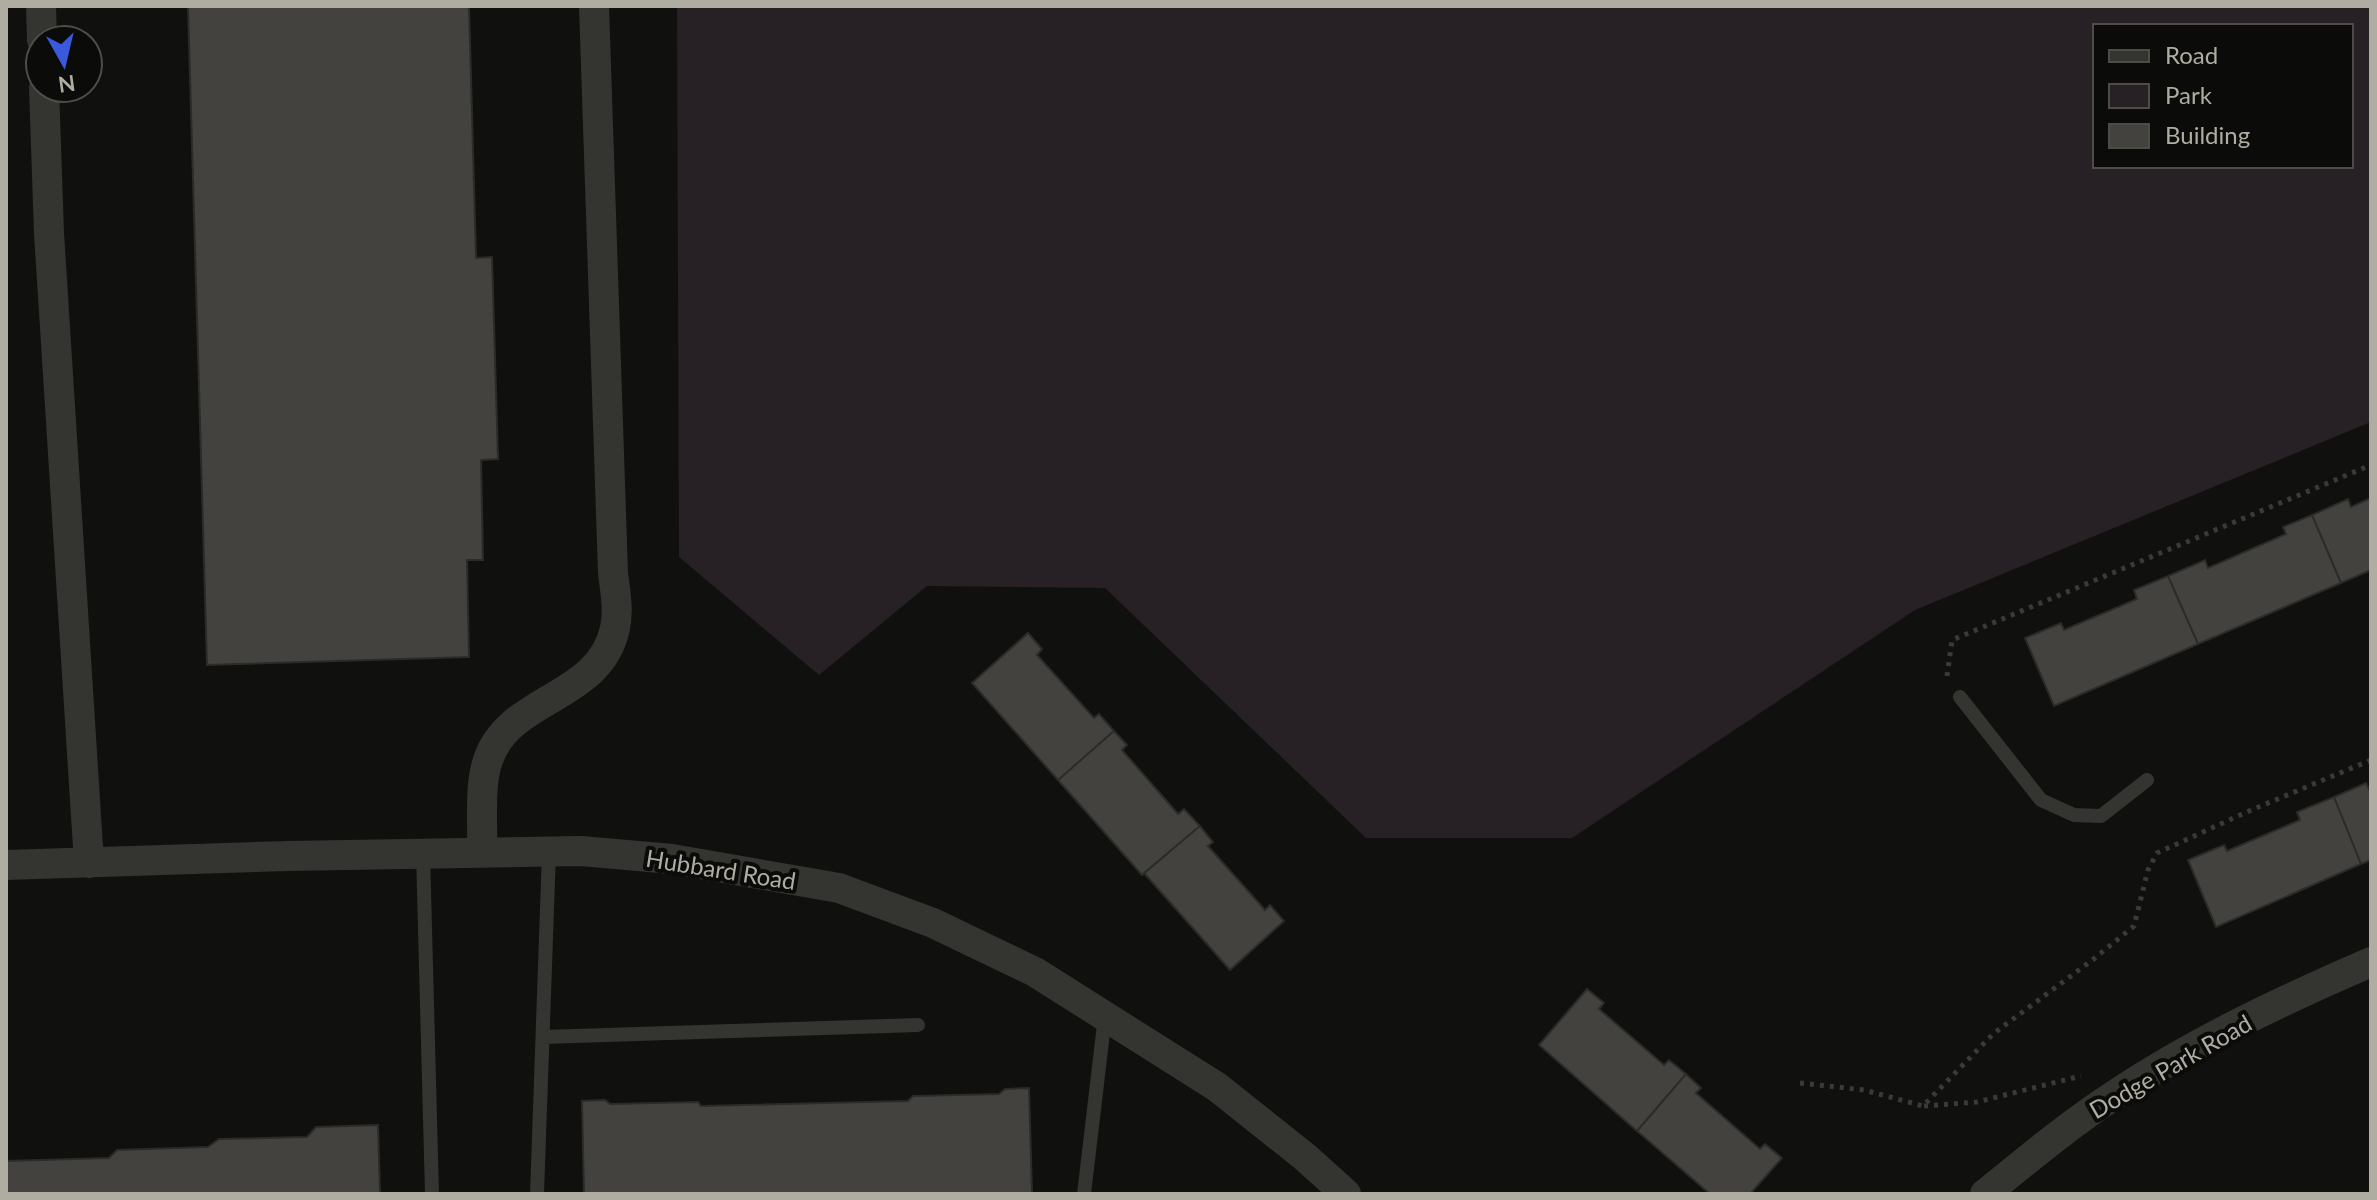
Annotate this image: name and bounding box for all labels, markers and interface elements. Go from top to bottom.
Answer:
north arrow [24,24,104,104]
legend [2093,24,2353,168]
text: Road [2165,40,2218,69]
text: N [57,70,77,99]
text: Park [2165,80,2213,109]
text: Building [2165,120,2250,149]
street label: Hubbard Road [644,843,798,895]
street label: Dodge Park Road [2084,1008,2256,1124]

